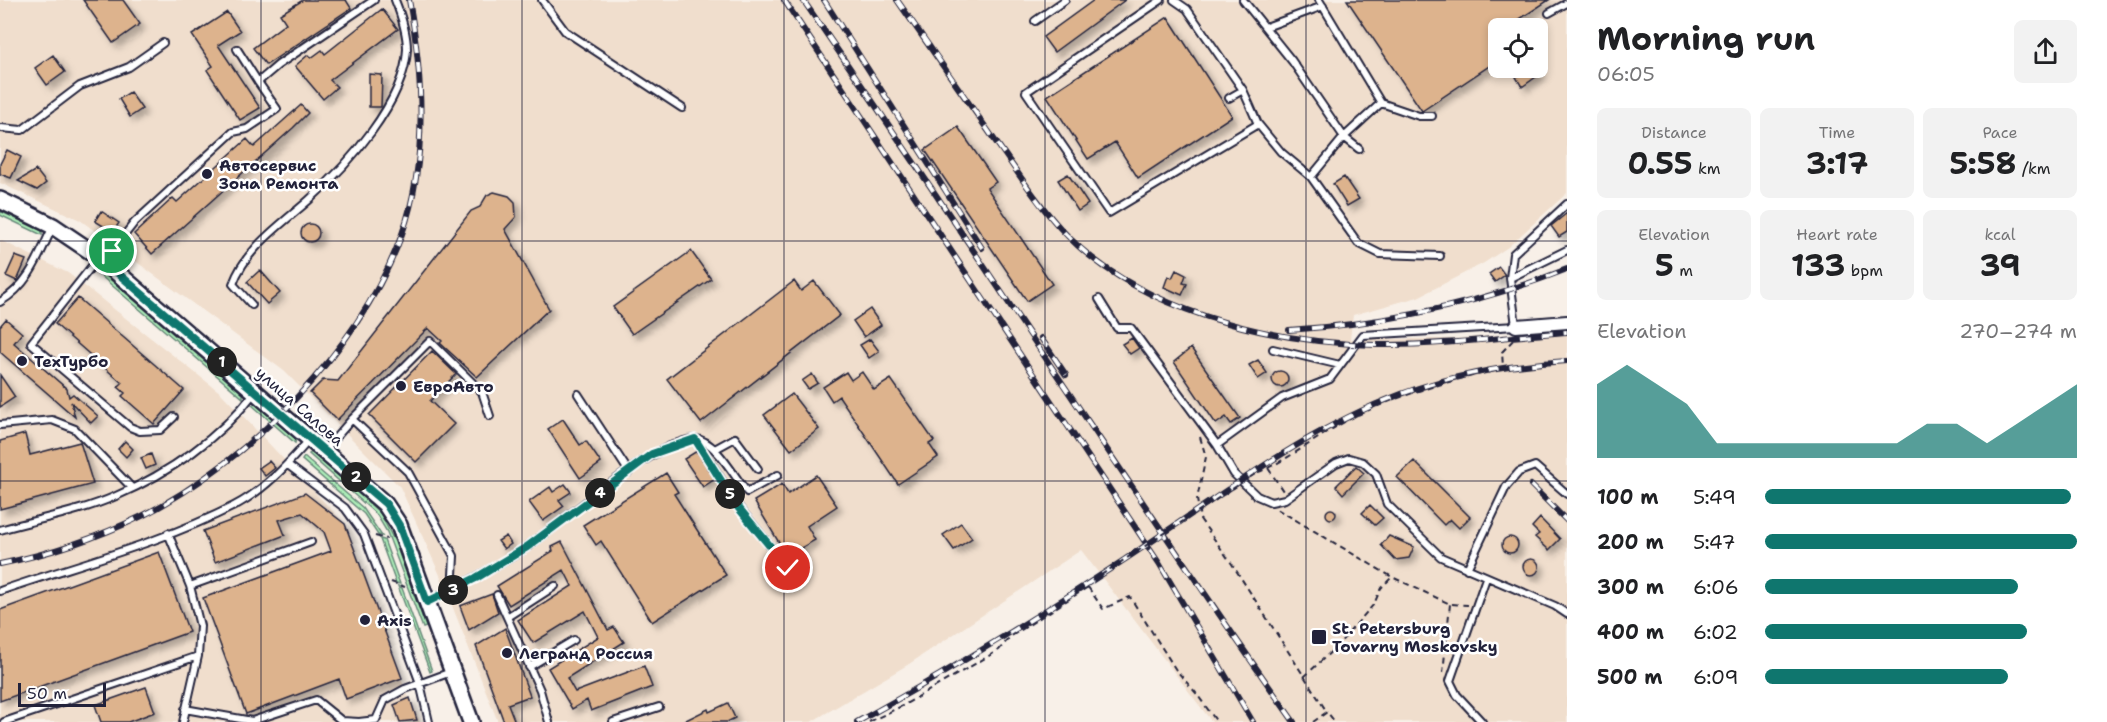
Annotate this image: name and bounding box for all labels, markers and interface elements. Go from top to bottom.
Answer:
text: Morning run [1597,16,1815,61]
map controls [1488,18,1548,78]
button: locate [1488,18,1548,78]
button: share [2014,20,2077,83]
text: 06:05 [1597,61,1655,87]
text: Distance [1641,122,1707,143]
text: Time [1819,122,1855,143]
text: Pace [1982,122,2018,143]
text: 0.55 [1627,143,1692,184]
text: 3:17 [1806,143,1868,184]
text: 5:58 [1949,143,2017,184]
place label: Автосервис Зона Ремонта [219,155,339,194]
text: km [1692,158,1721,179]
text: /km [2017,158,2051,179]
marker: Автосервис Зона Ремонта [200,167,214,181]
text: Elevation [1638,224,1710,245]
text: Heart rate [1796,224,1878,245]
text: kcal [1984,224,2016,245]
pin [86,225,137,276]
icon: arrive [95,234,128,267]
text: 5 [1655,245,1674,286]
text: 133 [1791,245,1845,286]
text: 39 [1979,245,2021,286]
text: m [1674,260,1693,281]
text: bpm [1845,260,1883,281]
text: Elevation [1597,318,1687,344]
text: 270–274 m [1959,318,2077,344]
pin: 1 [207,347,237,377]
place label: ТехТурбо [34,351,109,372]
text: 1 [218,351,226,372]
marker: ТехТурбо [15,354,29,368]
street label: улица Салова [251,362,348,451]
place label: ЕвроАвто [413,376,494,397]
marker: ЕвроАвто [394,379,408,393]
pin: 2 [341,462,371,492]
text: 2 [350,466,362,487]
pin: 4 [585,478,615,508]
pin: 5 [715,479,745,509]
text: 4 [594,482,606,503]
text: 5 [725,483,735,504]
text: 100 m [1597,484,1659,510]
text: 5:49 [1693,484,1736,510]
text: 200 m [1597,529,1664,555]
text: 5:47 [1693,529,1735,555]
pin [762,542,813,593]
icon: check [771,551,804,584]
text: 300 m [1597,574,1664,600]
text: 6:06 [1693,574,1739,600]
pin: 3 [438,575,468,605]
text: 3 [447,579,459,600]
place label: Axis [377,610,412,631]
marker: Axis [358,613,372,627]
place label: St. Petersburg Tovarny Moskovsky [1332,618,1498,657]
text: 400 m [1597,619,1664,645]
text: 6:02 [1693,619,1738,645]
marker: St. Petersburg Tovarny Moskovsky [1310,628,1328,646]
place label: Легранд Россия [519,643,653,664]
marker: Легранд Россия [500,646,514,660]
text: 500 m [1597,664,1663,690]
text: 6:09 [1693,664,1739,690]
scale bar [18,680,106,708]
text: 50 m [27,683,67,704]

